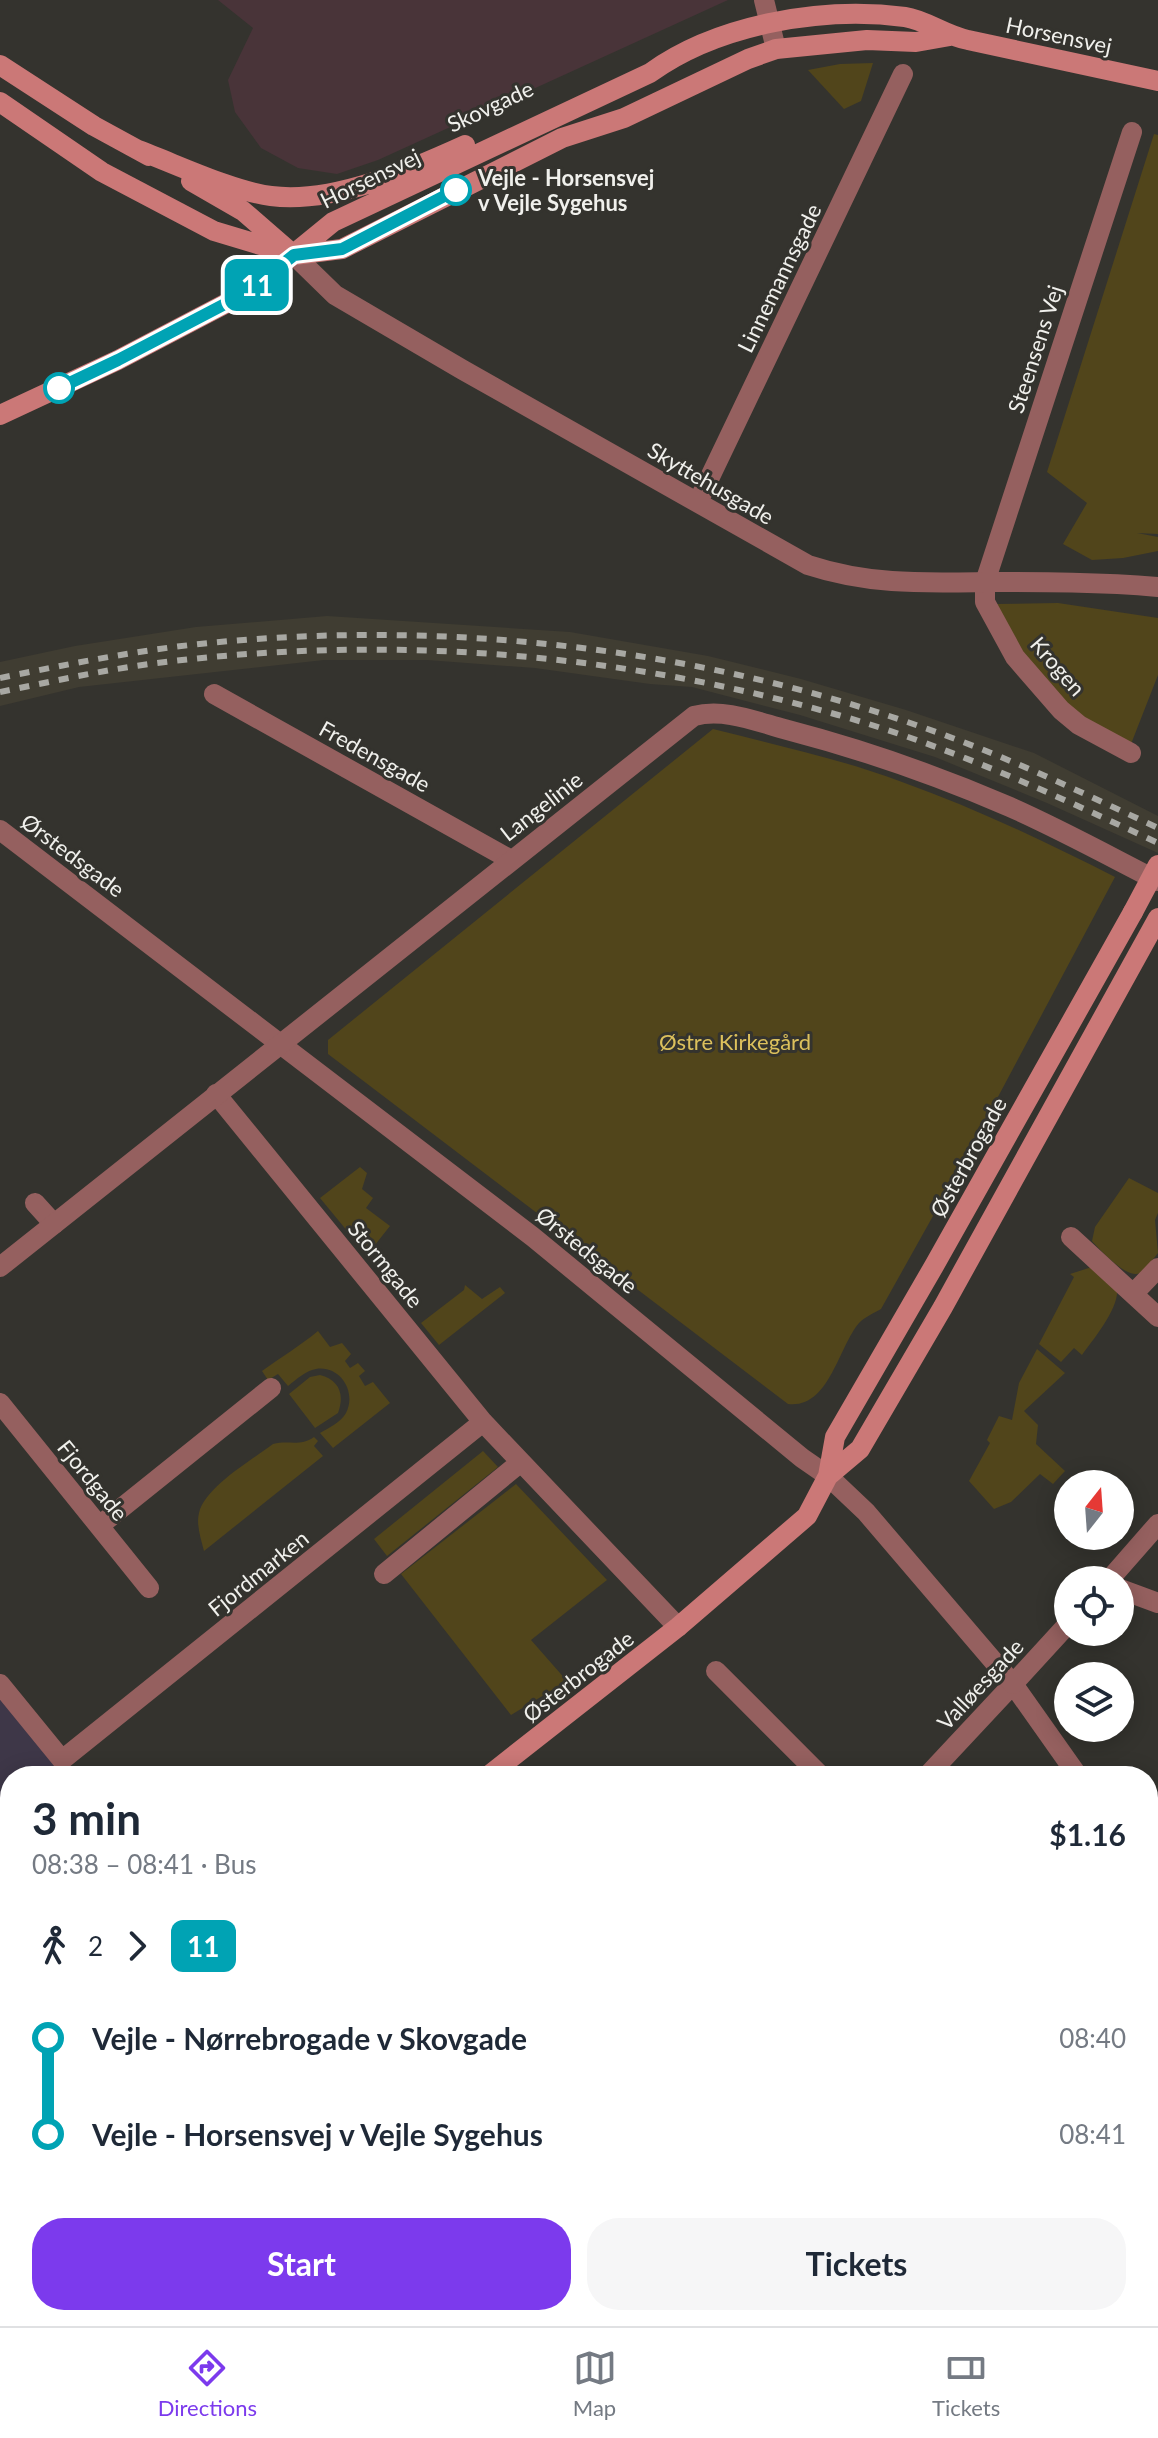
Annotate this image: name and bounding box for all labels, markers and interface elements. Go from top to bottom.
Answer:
street label: Horsensvej [1004,11,1114,59]
street label: Skovgade [443,74,537,138]
street label: Horsensvej [316,142,424,214]
place label: Vejle - Horsensvej v Vejle Sygehus [477,164,654,216]
marker: Vejle - Horsensvej v Vejle Sygehus [441,175,471,205]
street label: Linnemannsgade [731,199,827,357]
line badge: 11 [221,259,293,311]
text: 11 [241,268,273,302]
street label: Steensens Vej [1002,282,1068,416]
unlabelled marker [44,373,74,403]
street label: Skyttehusgade [643,436,779,530]
street label: Krogen [1025,631,1091,701]
street label: Fredensgade [315,714,435,798]
street label: Langelinie [494,765,588,847]
street label: Ørstedsgade [16,807,130,903]
park label: Østre Kirkegård [659,1028,811,1055]
street label: Østerbrogade [924,1092,1012,1222]
street label: Ørstedsgade [531,1201,643,1299]
street label: Stormgade [343,1215,429,1313]
street label: Fjordgade [52,1434,134,1526]
north arrow [1054,1470,1134,1550]
map controls [1054,1470,1134,1742]
street label: Fjordmarken [202,1524,314,1622]
button: locate [1054,1566,1134,1646]
street label: Østerbrogade [517,1624,639,1728]
street label: Valløesgade [931,1633,1029,1735]
button: layers [1054,1662,1134,1742]
text: 3 min [32,1792,141,1844]
text: $1.16 [1049,1816,1126,1852]
text: 08:38 – 08:41 · Bus [32,1848,256,1880]
icon: walk [32,1924,76,1968]
icon: forward [115,1924,159,1968]
text: 11 [187,1929,220,1963]
text: 2 [88,1930,103,1962]
text: Vejle - Nørrebrogade v Skovgade [92,2020,527,2056]
text: 08:40 [1059,2022,1126,2054]
text: Vejle - Horsensvej v Vejle Sygehus [92,2116,543,2152]
text: 08:41 [1059,2118,1126,2150]
button: Start [32,2218,571,2310]
button: Tickets [587,2218,1126,2310]
tab: Directions [158,2346,257,2421]
tab: Map [573,2346,617,2421]
tab: Tickets [932,2346,1000,2421]

